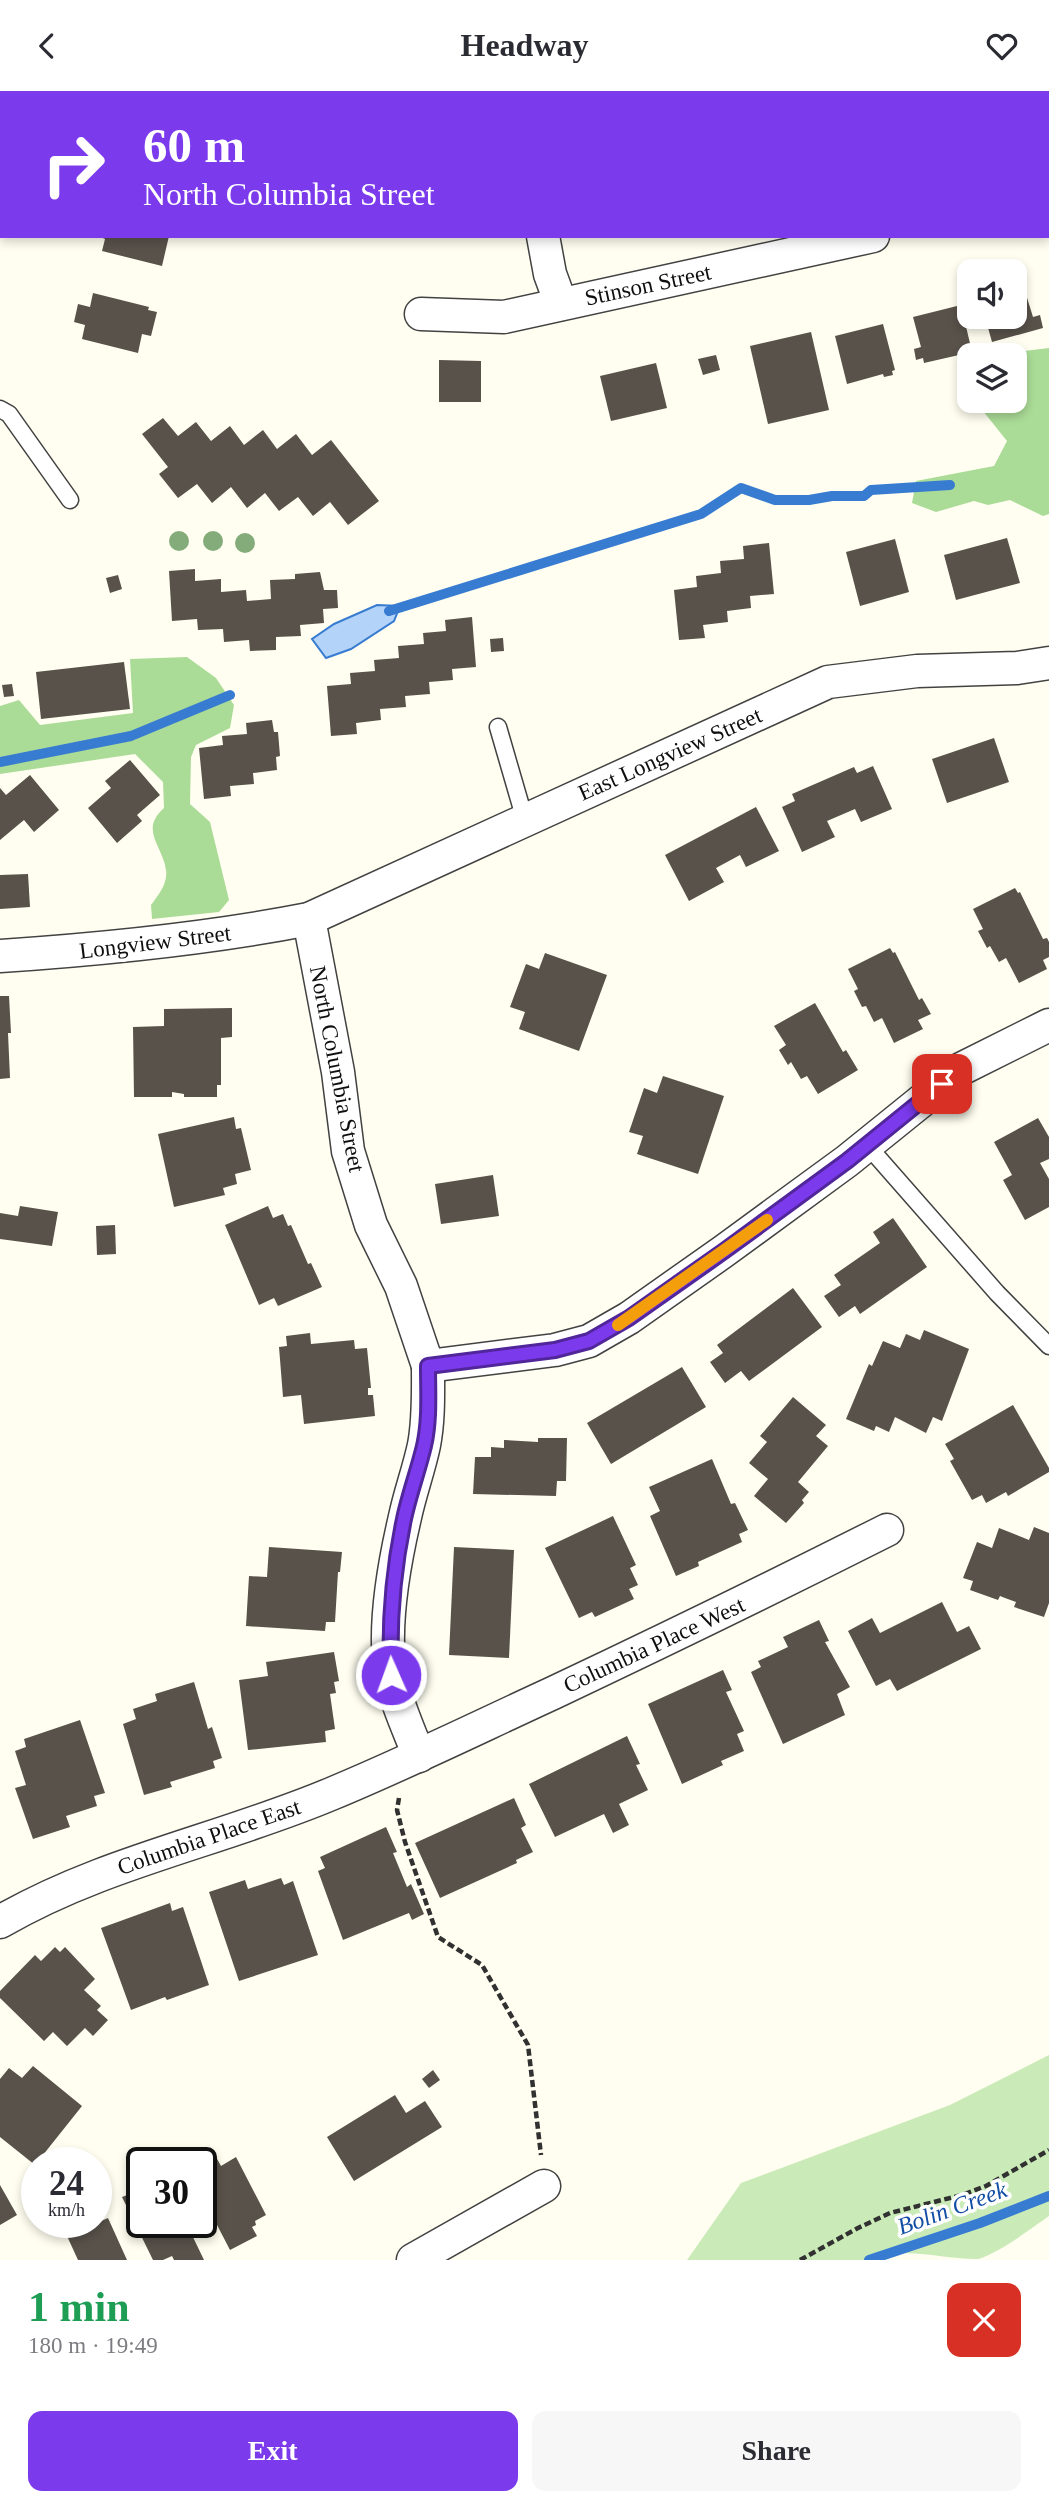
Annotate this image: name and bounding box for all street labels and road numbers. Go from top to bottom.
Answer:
street label: Stinson Street [583,259,714,311]
street label: East Longview Street [574,702,766,806]
street label: Longview Street [78,920,233,964]
street label: North Columbia Street [305,964,369,1175]
street label: Columbia Place West [559,1592,749,1698]
street label: Columbia Place East [114,1794,304,1880]

